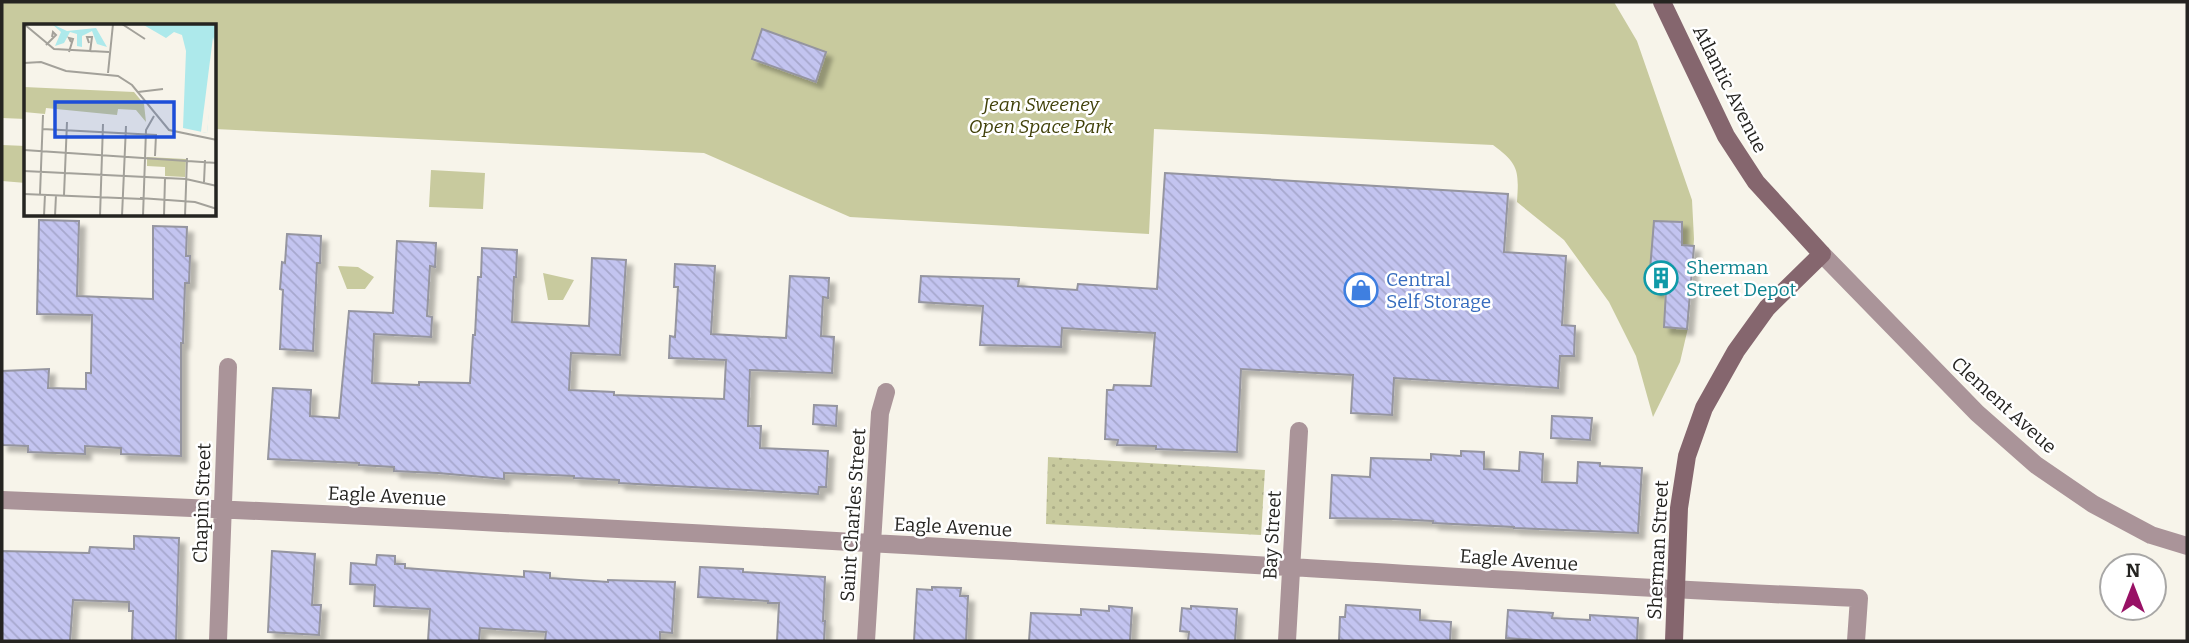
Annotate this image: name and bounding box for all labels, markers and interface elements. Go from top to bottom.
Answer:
street label: Atlantic Avenue [1688,21,1772,157]
inset map [24,24,217,217]
park label: Jean Sweeney Open Space Park [969,93,1114,138]
place label: Sherman Street Depot [1686,256,1797,301]
building icon: Sherman Street Depot [1642,259,1680,297]
place label: Central Self Storage [1386,268,1491,313]
shop icon: Central Self Storage [1342,271,1380,309]
street label: Clement Aveue [1947,352,2061,458]
street label: Saint Charles Street [835,427,871,603]
street label: Chapin Street [188,442,216,564]
street label: Sherman Street [1643,480,1673,620]
street label: Eagle Avenue [327,481,447,511]
street label: Bay Street [1258,490,1286,580]
street label: Eagle Avenue [893,512,1013,542]
street label: Eagle Avenue [1459,544,1579,576]
north arrow [2098,552,2168,622]
text: N [2126,559,2141,582]

